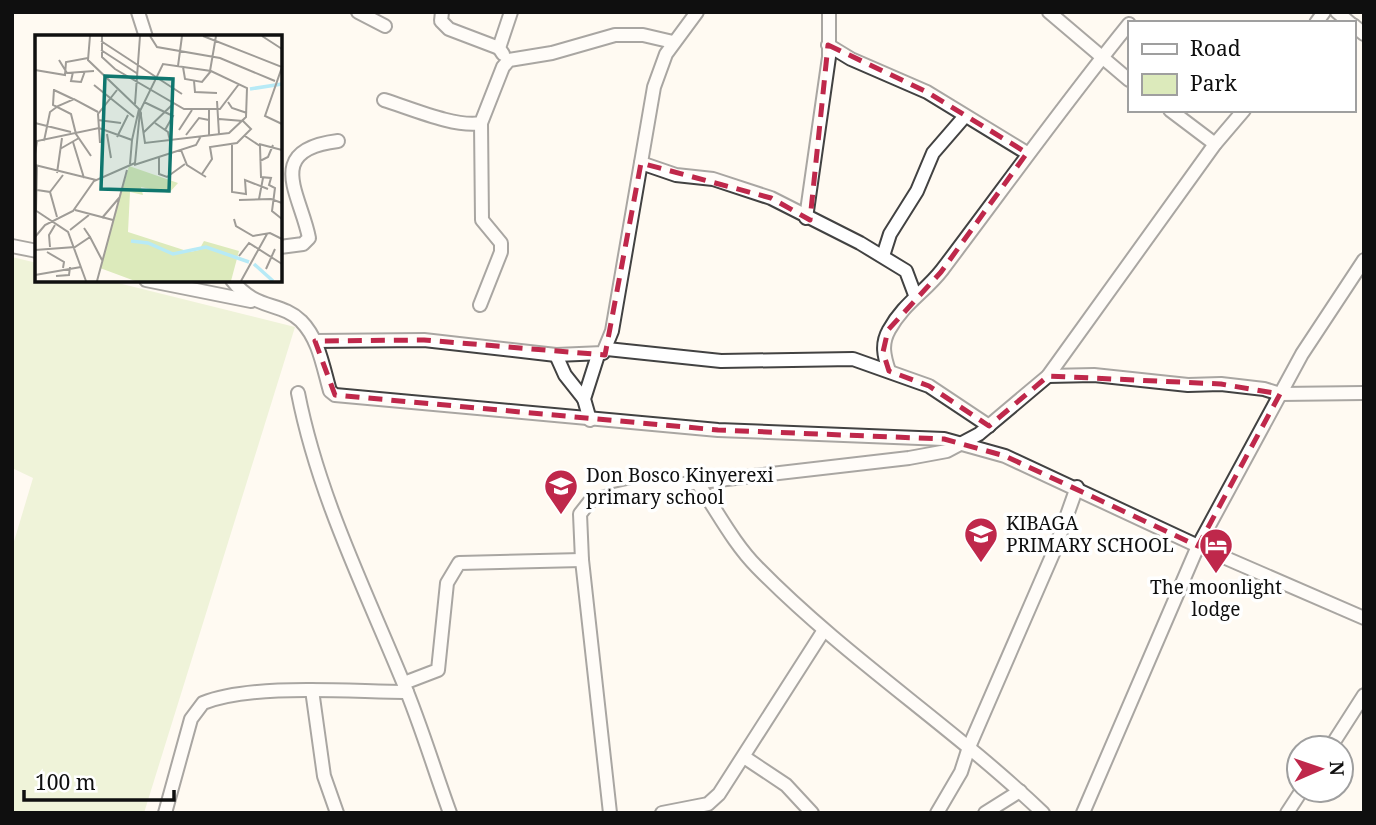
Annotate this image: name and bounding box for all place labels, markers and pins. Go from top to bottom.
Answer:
place label: Don Bosco Kinyerexi primary school [586,462,774,510]
school or university icon: Don Bosco Kinyerexi primary school [542,467,580,516]
place label: KIBAGA PRIMARY SCHOOL [1006,510,1174,558]
school or university icon: KIBAGA PRIMARY SCHOOL [962,515,1000,564]
hotel icon: The moonlight lodge [1197,526,1235,575]
place label: The moonlight lodge [1150,574,1282,622]

